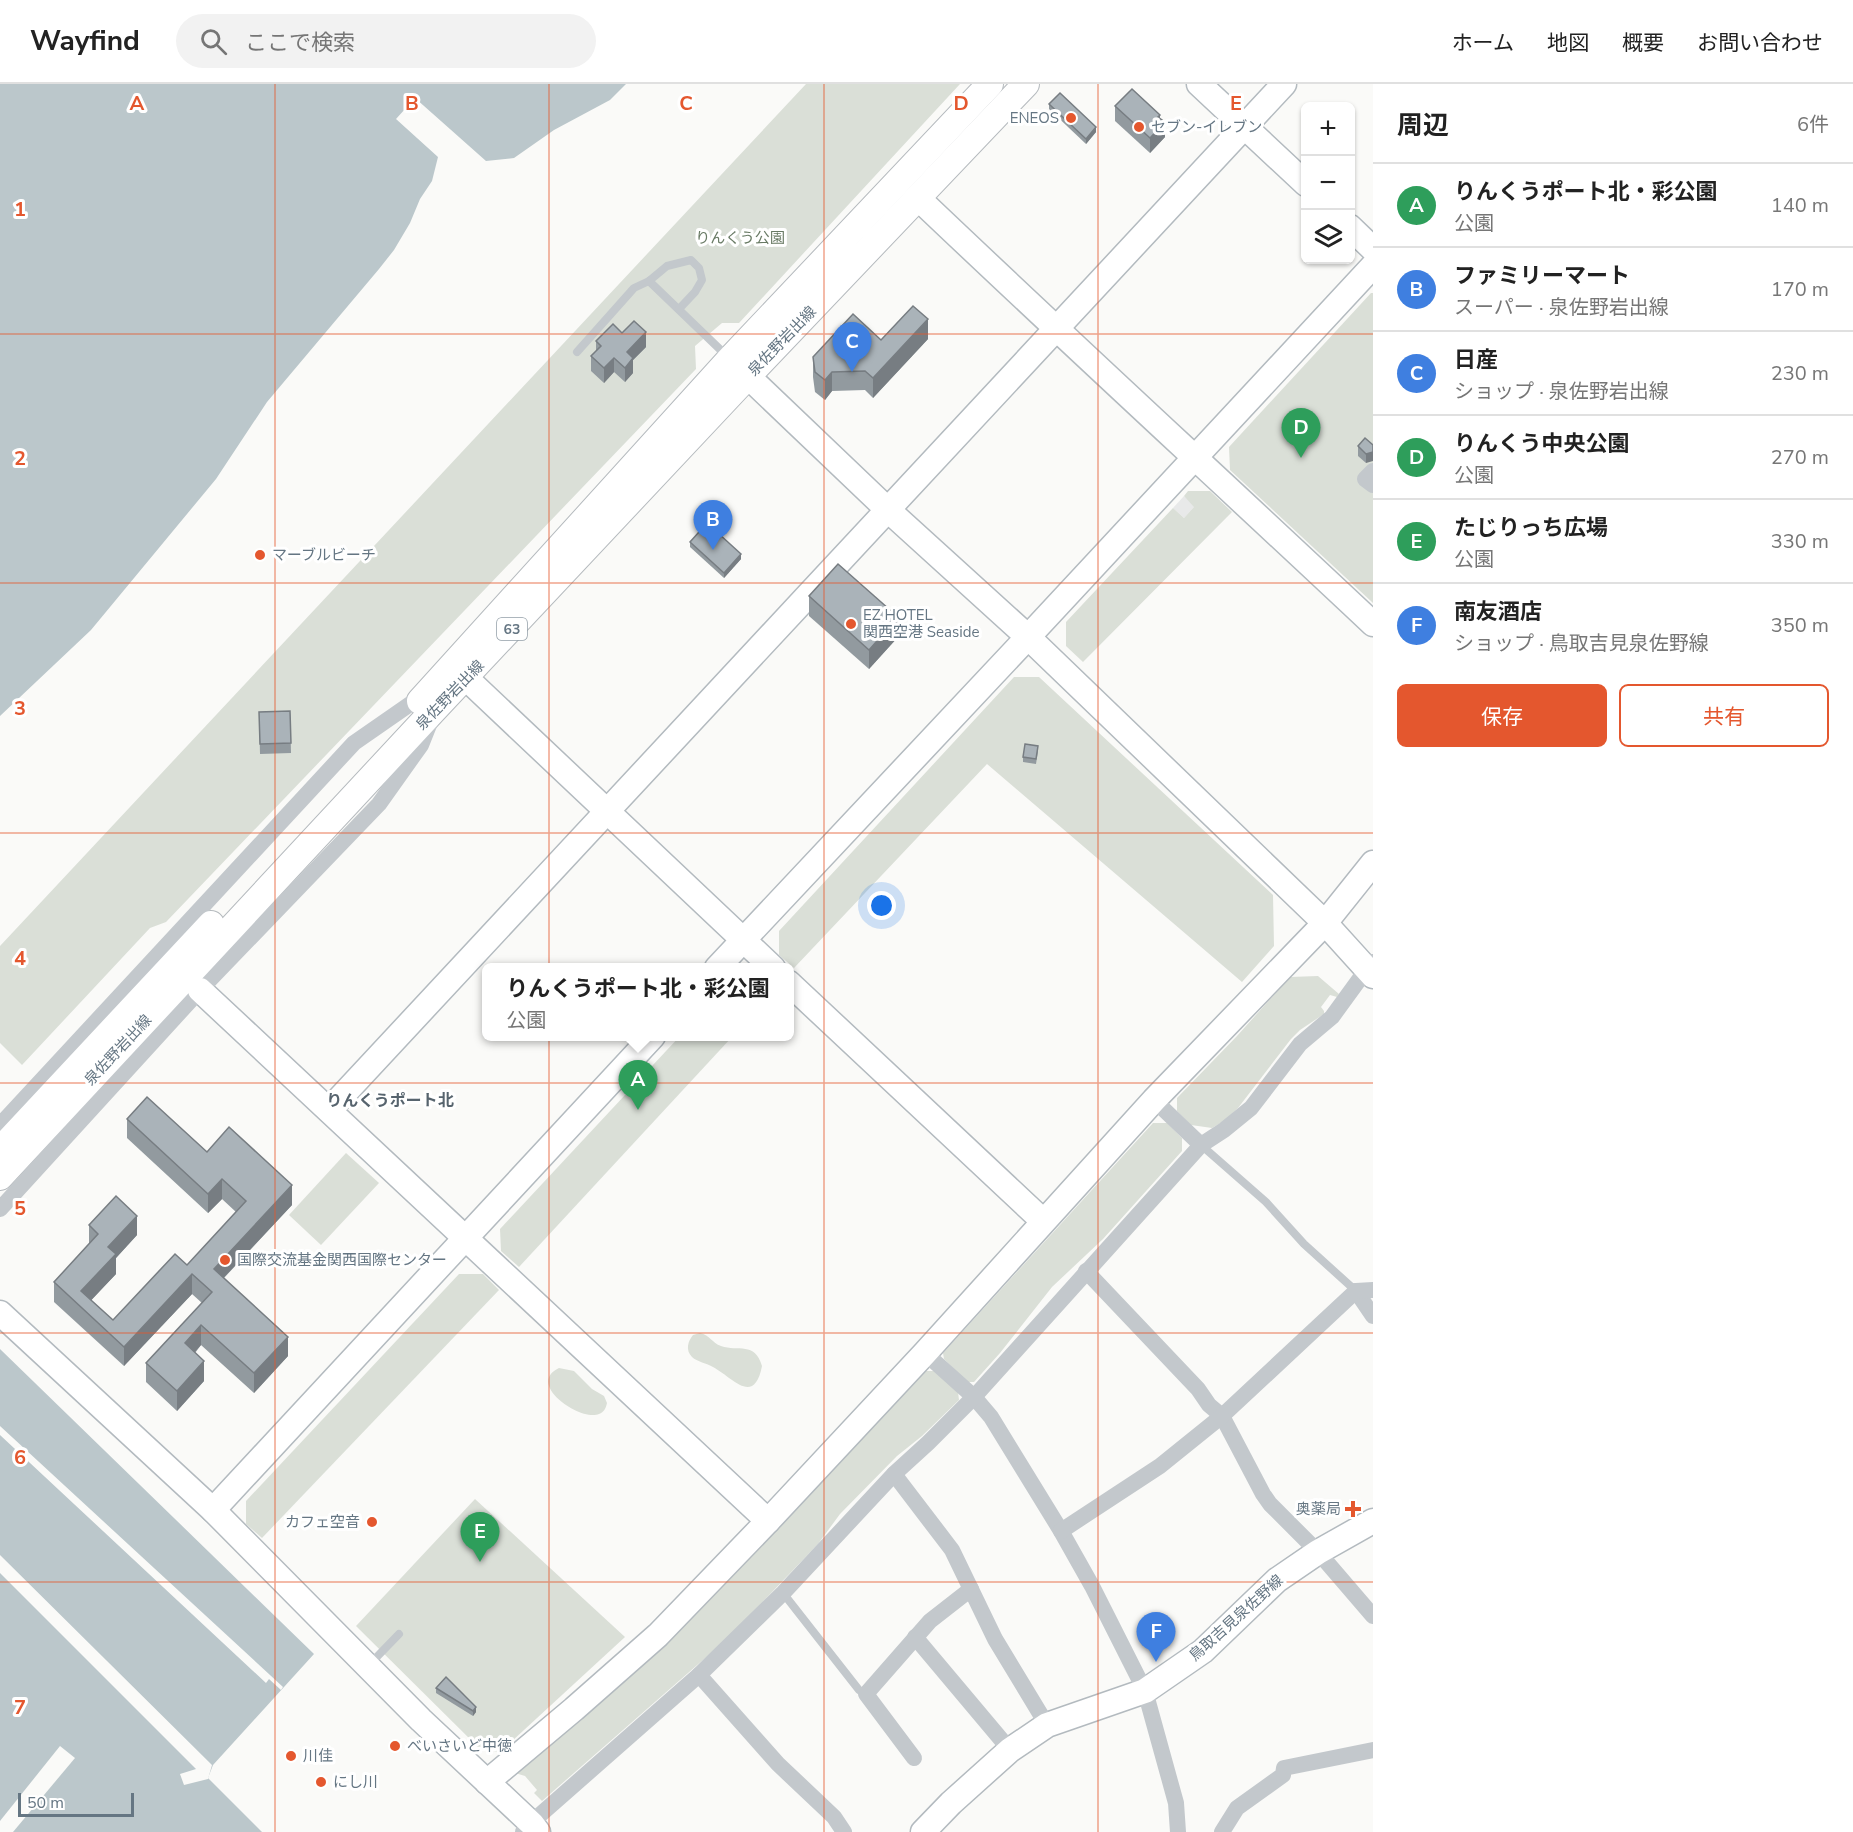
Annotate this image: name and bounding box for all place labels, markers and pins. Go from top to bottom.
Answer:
place label: ENEOS [1010,108,1059,128]
marker: ENEOS [1064,111,1078,125]
place label: セブン-イレブン [1151,117,1262,137]
marker: セブン-イレブン [1132,120,1146,134]
pin: C [832,322,872,372]
pin: D [1282,408,1320,458]
pin: B [694,500,732,550]
place label: マーブルビーチ [272,545,376,565]
marker: マーブルビーチ [253,548,267,562]
place label: EZ HOTEL 関西空港 Seaside [863,605,979,642]
marker: EZ HOTEL 関西空港 Seaside [844,617,858,631]
pin: A [618,1060,658,1110]
place label: 国際交流基金関西国際センター [237,1250,447,1270]
marker: 国際交流基金関西国際センター [218,1253,232,1267]
place label: 奥薬局 [1296,1499,1341,1519]
marker: 奥薬局 [1346,1502,1360,1516]
place label: カフェ空音 [285,1512,360,1532]
pin: E [460,1512,500,1562]
marker: カフェ空音 [365,1515,379,1529]
pin: F [1136,1612,1176,1662]
place label: べいさいど中徳 [407,1736,512,1756]
marker: べいさいど中徳 [388,1739,402,1753]
place label: 川佳 [303,1746,333,1766]
marker: 川佳 [284,1749,298,1763]
place label: にし川 [333,1772,378,1792]
marker: にし川 [314,1775,328,1789]

